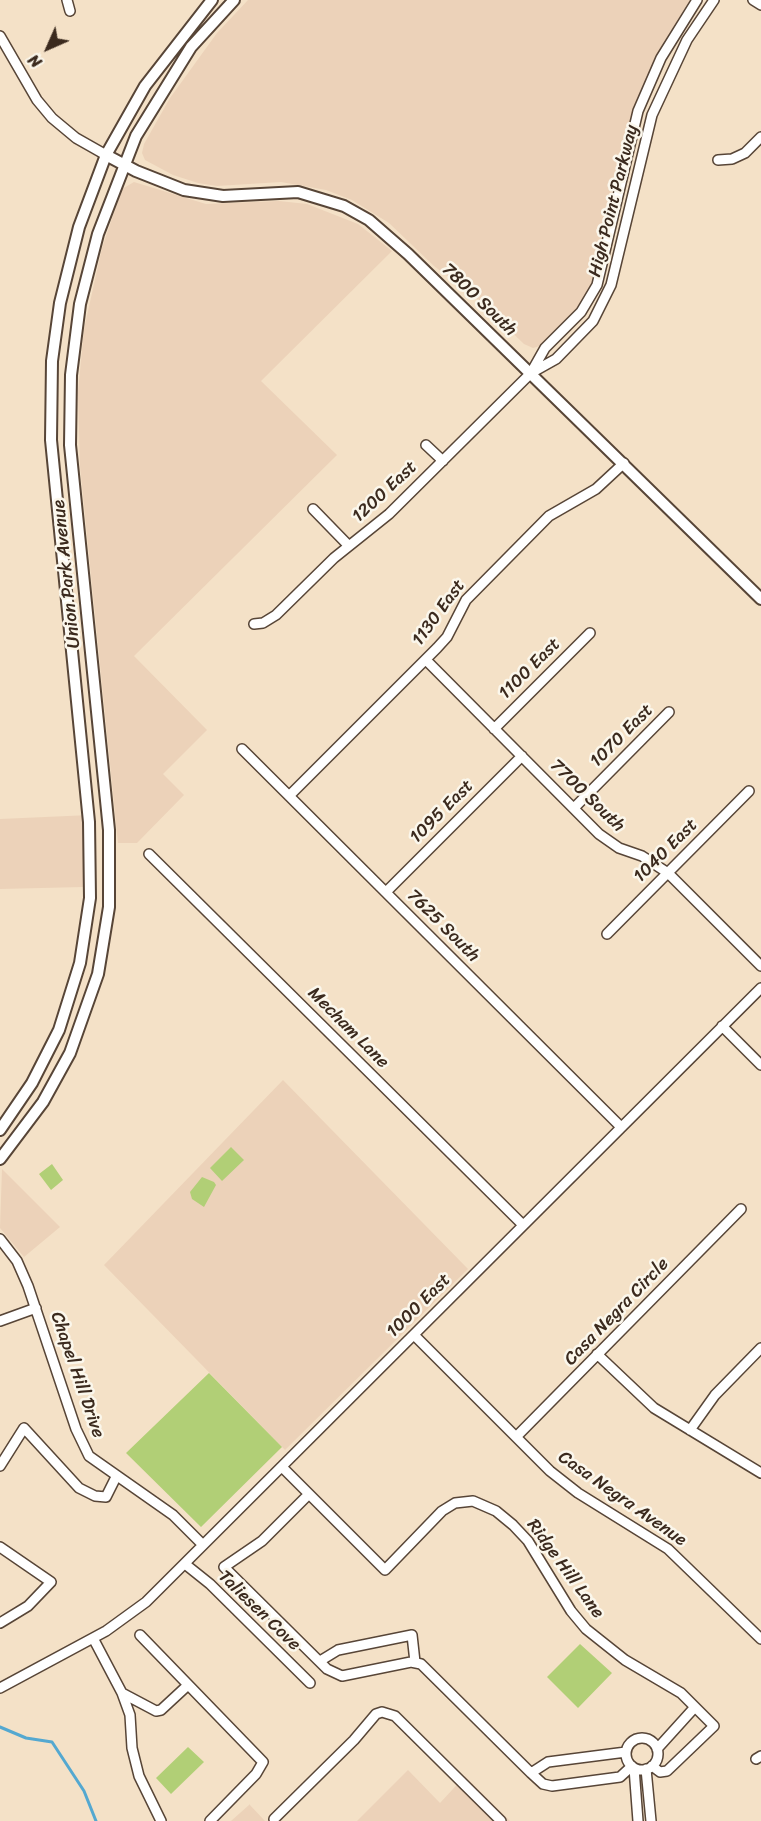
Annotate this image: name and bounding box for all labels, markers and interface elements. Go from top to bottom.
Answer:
north arrow [18,18,78,78]
text: N [21,47,49,75]
street label: High Point Parkway [585,123,643,279]
street label: 7800 South [437,259,521,341]
street label: 1200 East [348,457,422,527]
street label: Union Park Avenue [48,499,86,649]
street label: 1130 East [408,576,470,650]
street label: 1100 East [495,634,565,704]
street label: 1070 East [586,700,658,772]
street label: 7700 South [545,755,629,837]
street label: 1095 East [406,776,478,848]
street label: 1040 East [630,815,702,887]
street label: 7625 South [402,885,484,967]
street label: Mecham Lane [303,983,393,1073]
street label: Casa Negra Circle [560,1254,674,1370]
street label: 1000 East [382,1269,456,1343]
street label: Chapel Hill Drive [45,1309,109,1441]
street label: Casa Negra Avenue [554,1447,690,1551]
street label: Ridge Hill Lane [522,1515,608,1623]
street label: Taliesen Cove [213,1566,305,1656]

